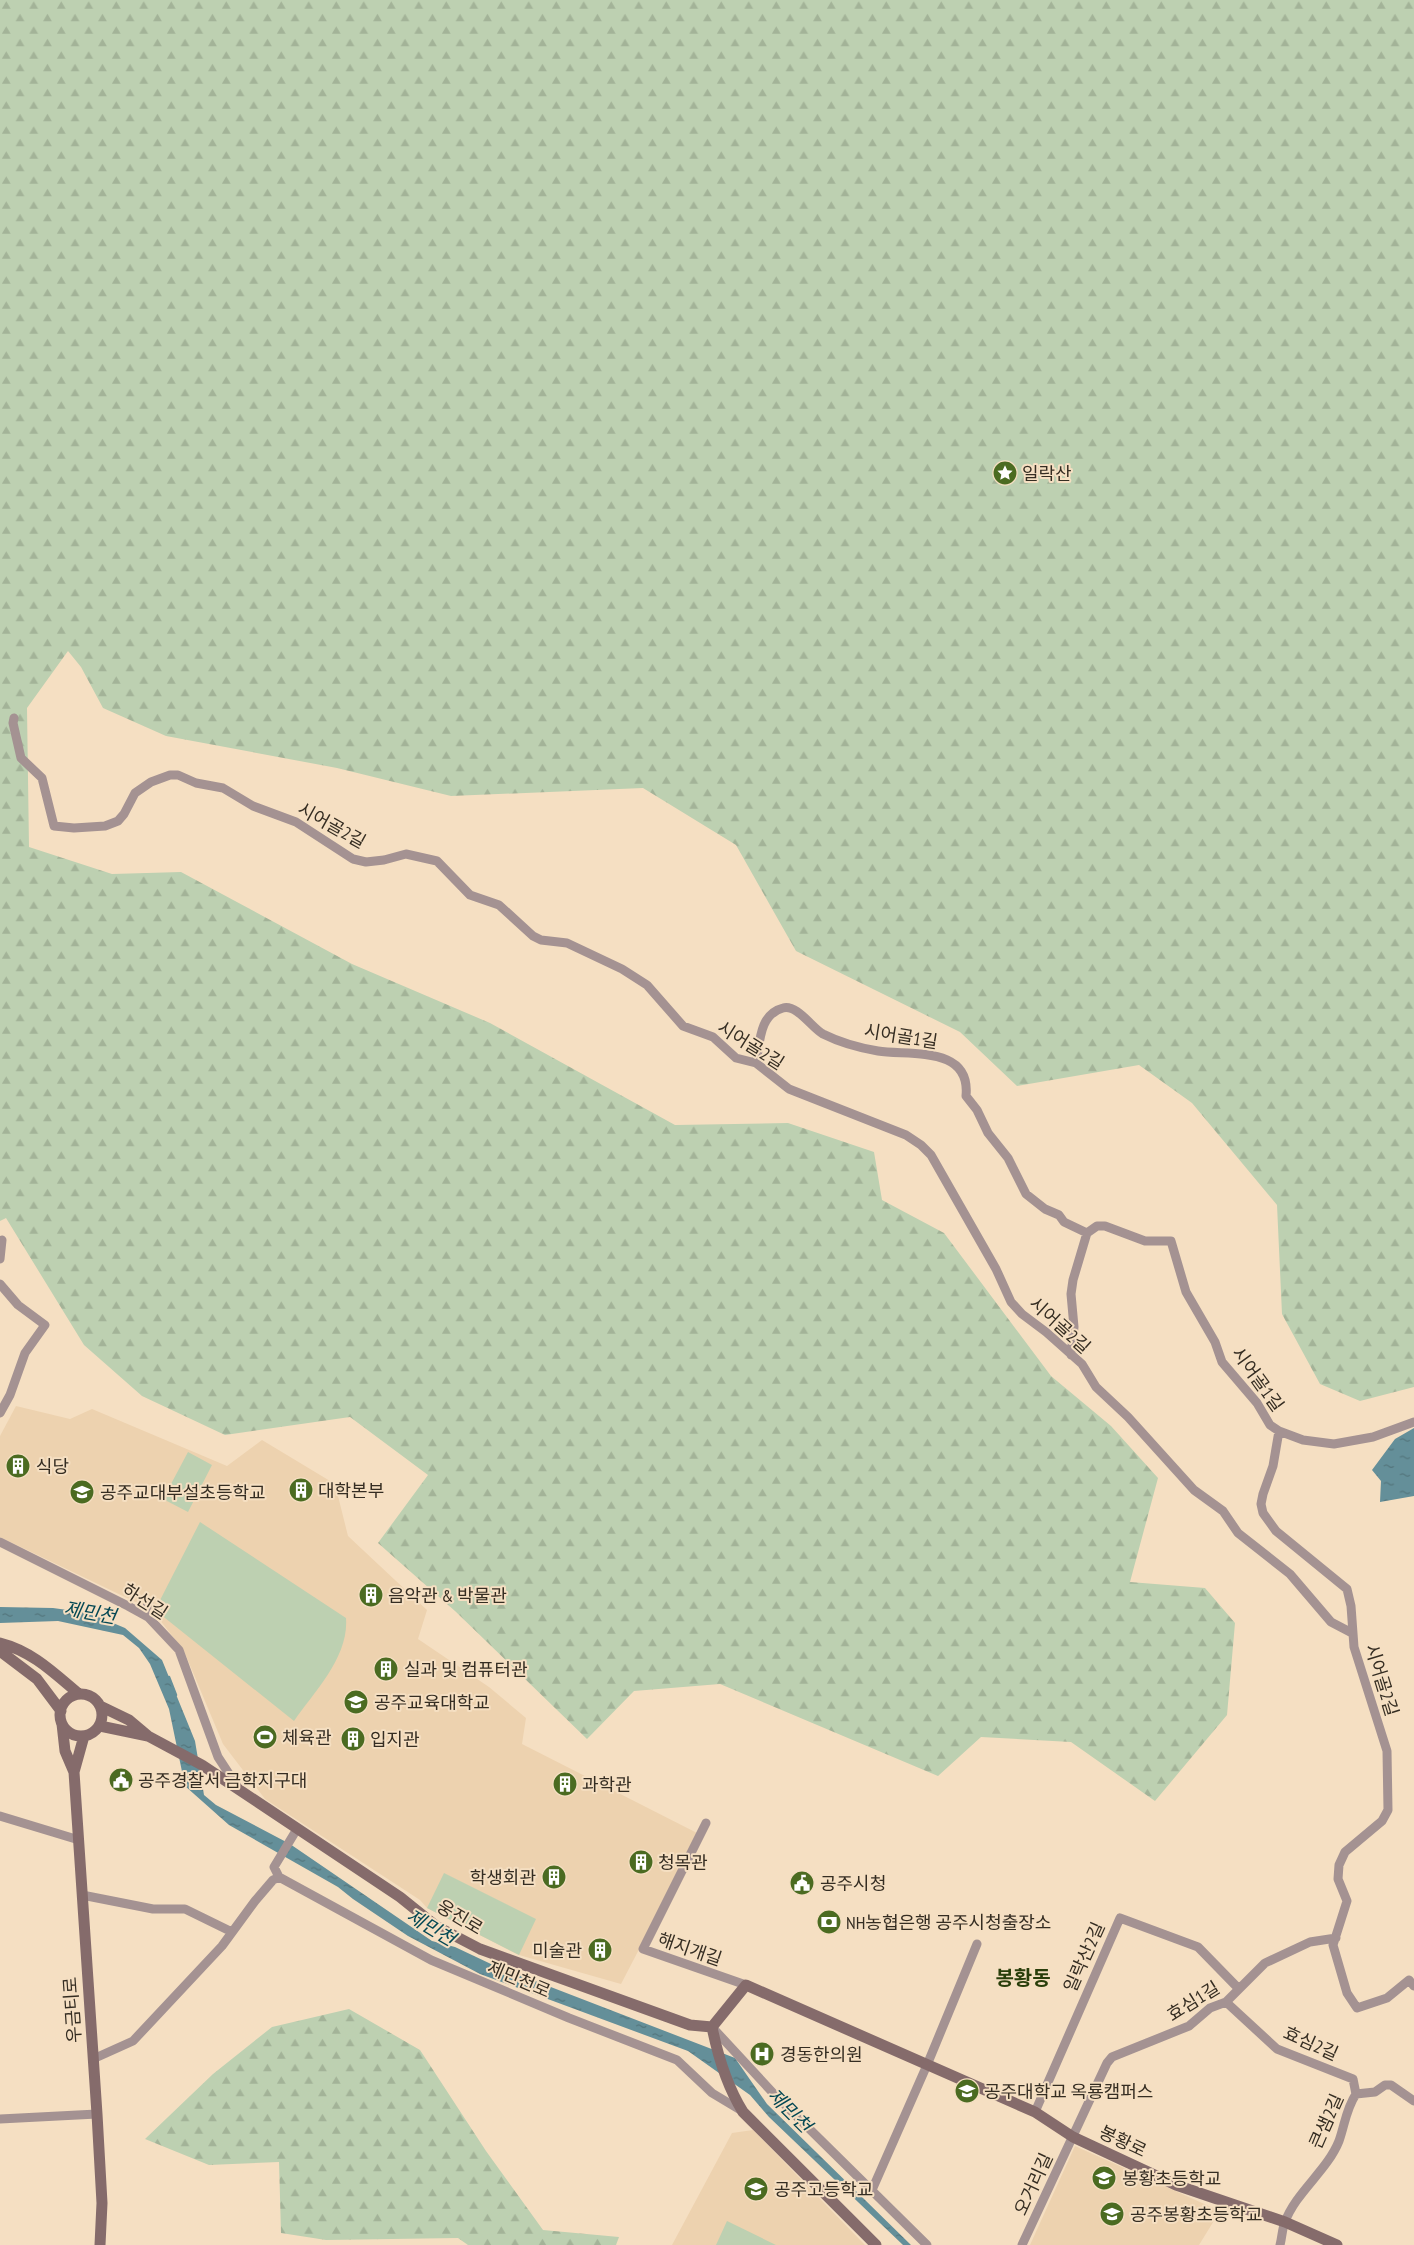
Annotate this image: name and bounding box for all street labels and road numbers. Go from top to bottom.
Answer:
street label: 시어골2길 [294,797,370,853]
street label: 시어골2길 [713,1016,789,1074]
street label: 시어골1길 [862,1019,940,1053]
street label: 시어골2길 [1025,1292,1095,1358]
street label: 시어골1길 [1227,1342,1289,1416]
street label: 하선길 [118,1578,172,1624]
street label: 시어골2길 [1360,1641,1404,1719]
street label: 웅진로 [433,1894,487,1940]
street label: 일락산2길 [1058,1918,1110,1996]
street label: 해지개길 [655,1927,725,1971]
street label: 제민천로 [484,1955,554,2003]
street label: 우금티로 [58,1976,86,2044]
street label: 효심1길 [1162,1976,1224,2026]
street label: 효심2길 [1280,2021,1342,2065]
street label: 큰샘2길 [1304,2090,1348,2152]
street label: 봉황로 [1096,2120,1150,2162]
street label: 오거리길 [1009,2149,1057,2219]

